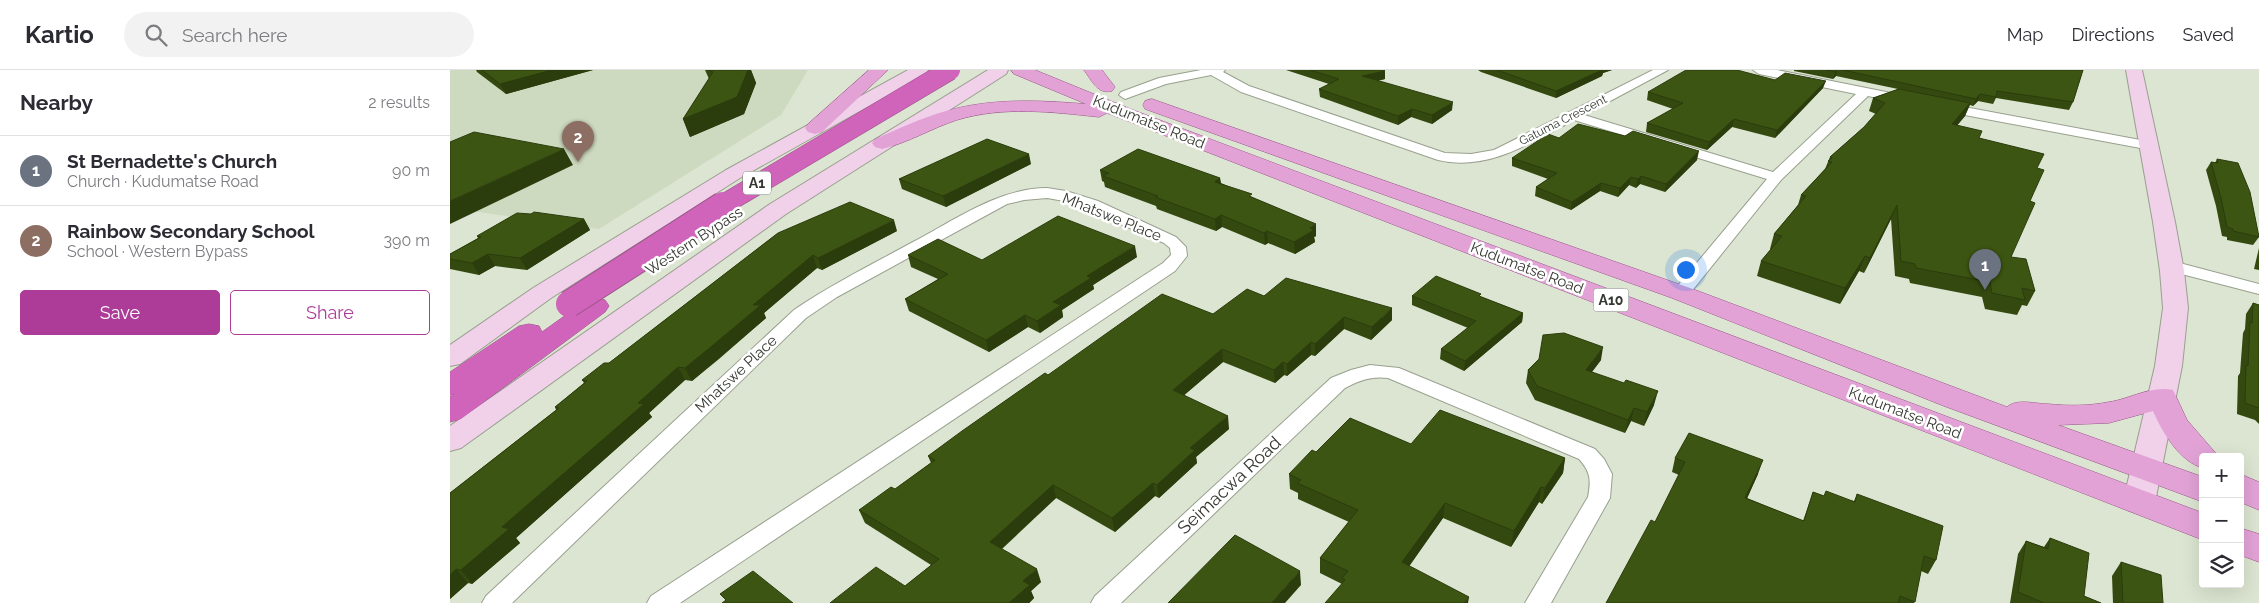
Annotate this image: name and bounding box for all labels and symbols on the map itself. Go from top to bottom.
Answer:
street label: Kudumatse Road [1090,91,1208,153]
street label: Gatuma Crescent [1517,92,1609,148]
pin: 2 [562,121,594,162]
road number: A1 [743,172,771,195]
street label: Mhatswe Place [1060,189,1164,245]
street label: Western Bypass [642,203,746,279]
street label: Kudumatse Road [1468,238,1586,298]
pin: 1 [1969,249,2001,290]
your location [1673,257,1699,283]
road number: A10 [1594,288,1628,312]
street label: Mhatswe Place [691,331,781,416]
street label: Kudumatse Road [1846,383,1964,443]
street label: Seimacwa Road [1173,432,1285,538]

